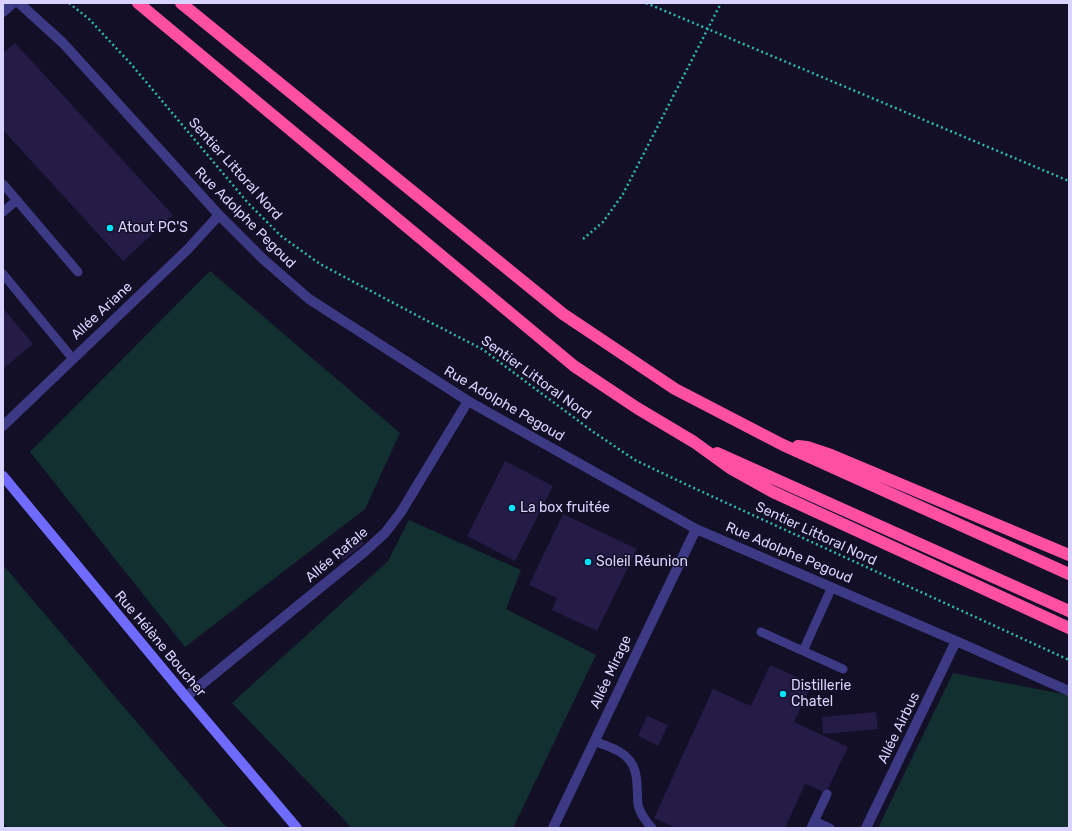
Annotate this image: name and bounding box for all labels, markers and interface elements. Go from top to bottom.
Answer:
street label: Sentier Littoral Nord [185,114,285,224]
street label: Rue Adolphe Pegoud [191,164,299,272]
place label: Atout PC'S [118,220,188,236]
marker: Atout PC'S [105,223,115,233]
street label: Allée Ariane [68,278,136,344]
street label: Sentier Littoral Nord [478,333,594,423]
street label: Rue Adolphe Pegoud [441,363,567,445]
street label: Sentier Littoral Nord [753,499,879,569]
place label: La box fruitée [520,500,610,516]
marker: La box fruitée [507,503,517,513]
street label: Rue Adolphe Pegoud [723,519,855,587]
street label: Allée Rafale [302,524,372,586]
place label: Soleil Réunion [596,554,688,570]
marker: Soleil Réunion [583,557,593,567]
street label: Rue Hélène Boucher [111,588,209,700]
street label: Allée Mirage [587,633,635,711]
place label: Distillerie Chatel [791,678,851,710]
marker: Distillerie Chatel [778,689,788,699]
street label: Allée Airbus [875,690,923,766]

